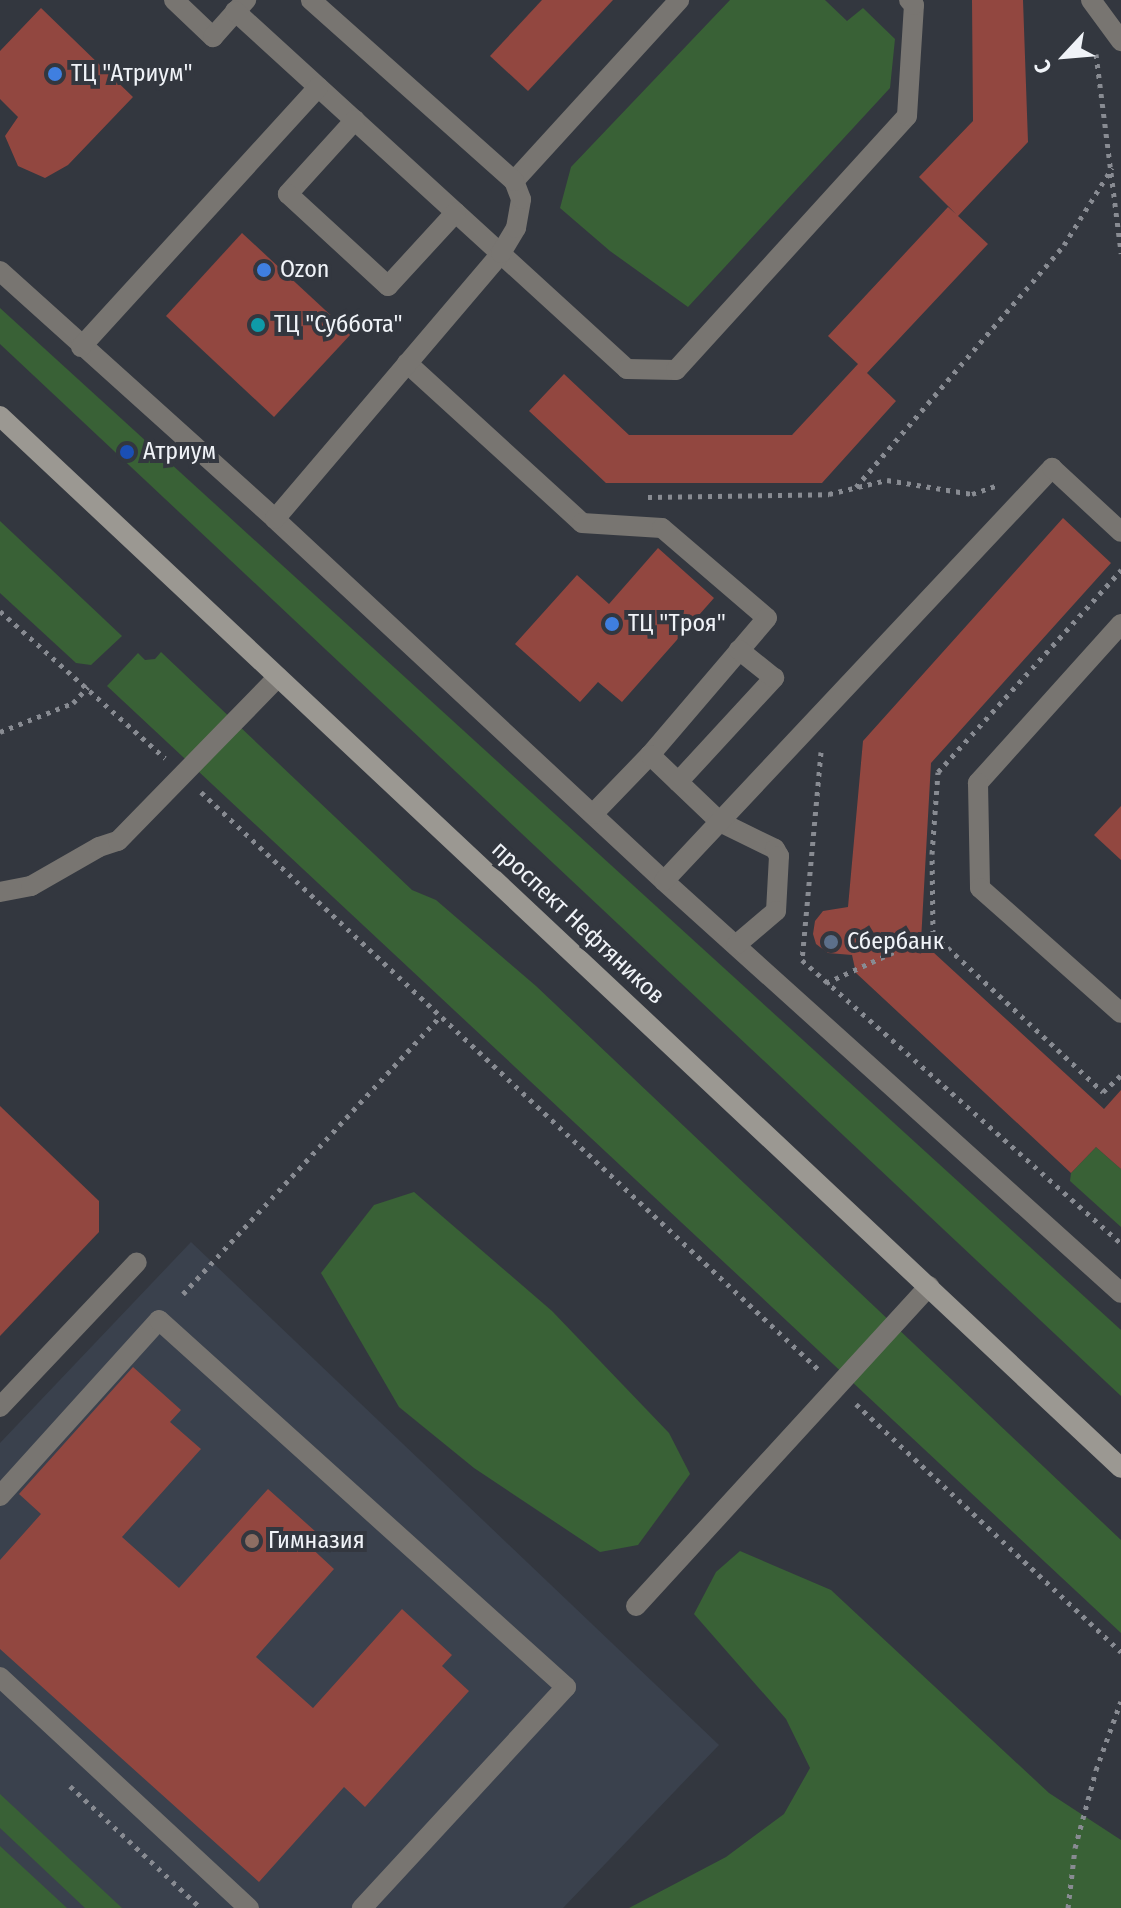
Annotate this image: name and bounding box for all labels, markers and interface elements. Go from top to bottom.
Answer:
north arrow [1025,16,1105,96]
text: С [1028,56,1058,78]
place label: ТЦ "Атриум" [71,60,193,88]
marker: ТЦ "Атриум" [46,65,64,83]
place label: Ozon [280,256,329,284]
marker: Ozon [255,261,273,279]
place label: ТЦ "Суббота" [274,311,402,339]
marker: ТЦ "Суббота" [249,316,267,334]
place label: Атриум [143,438,216,466]
marker: Атриум [118,443,136,461]
place label: ТЦ "Троя" [628,610,726,638]
marker: ТЦ "Троя" [603,615,621,633]
street label: проспект Нефтяников [486,836,670,1010]
place label: Сбербанк [847,928,944,956]
marker: Сбербанк [822,933,840,951]
place label: Гимназия [268,1527,365,1555]
marker: Гимназия [243,1532,261,1550]

